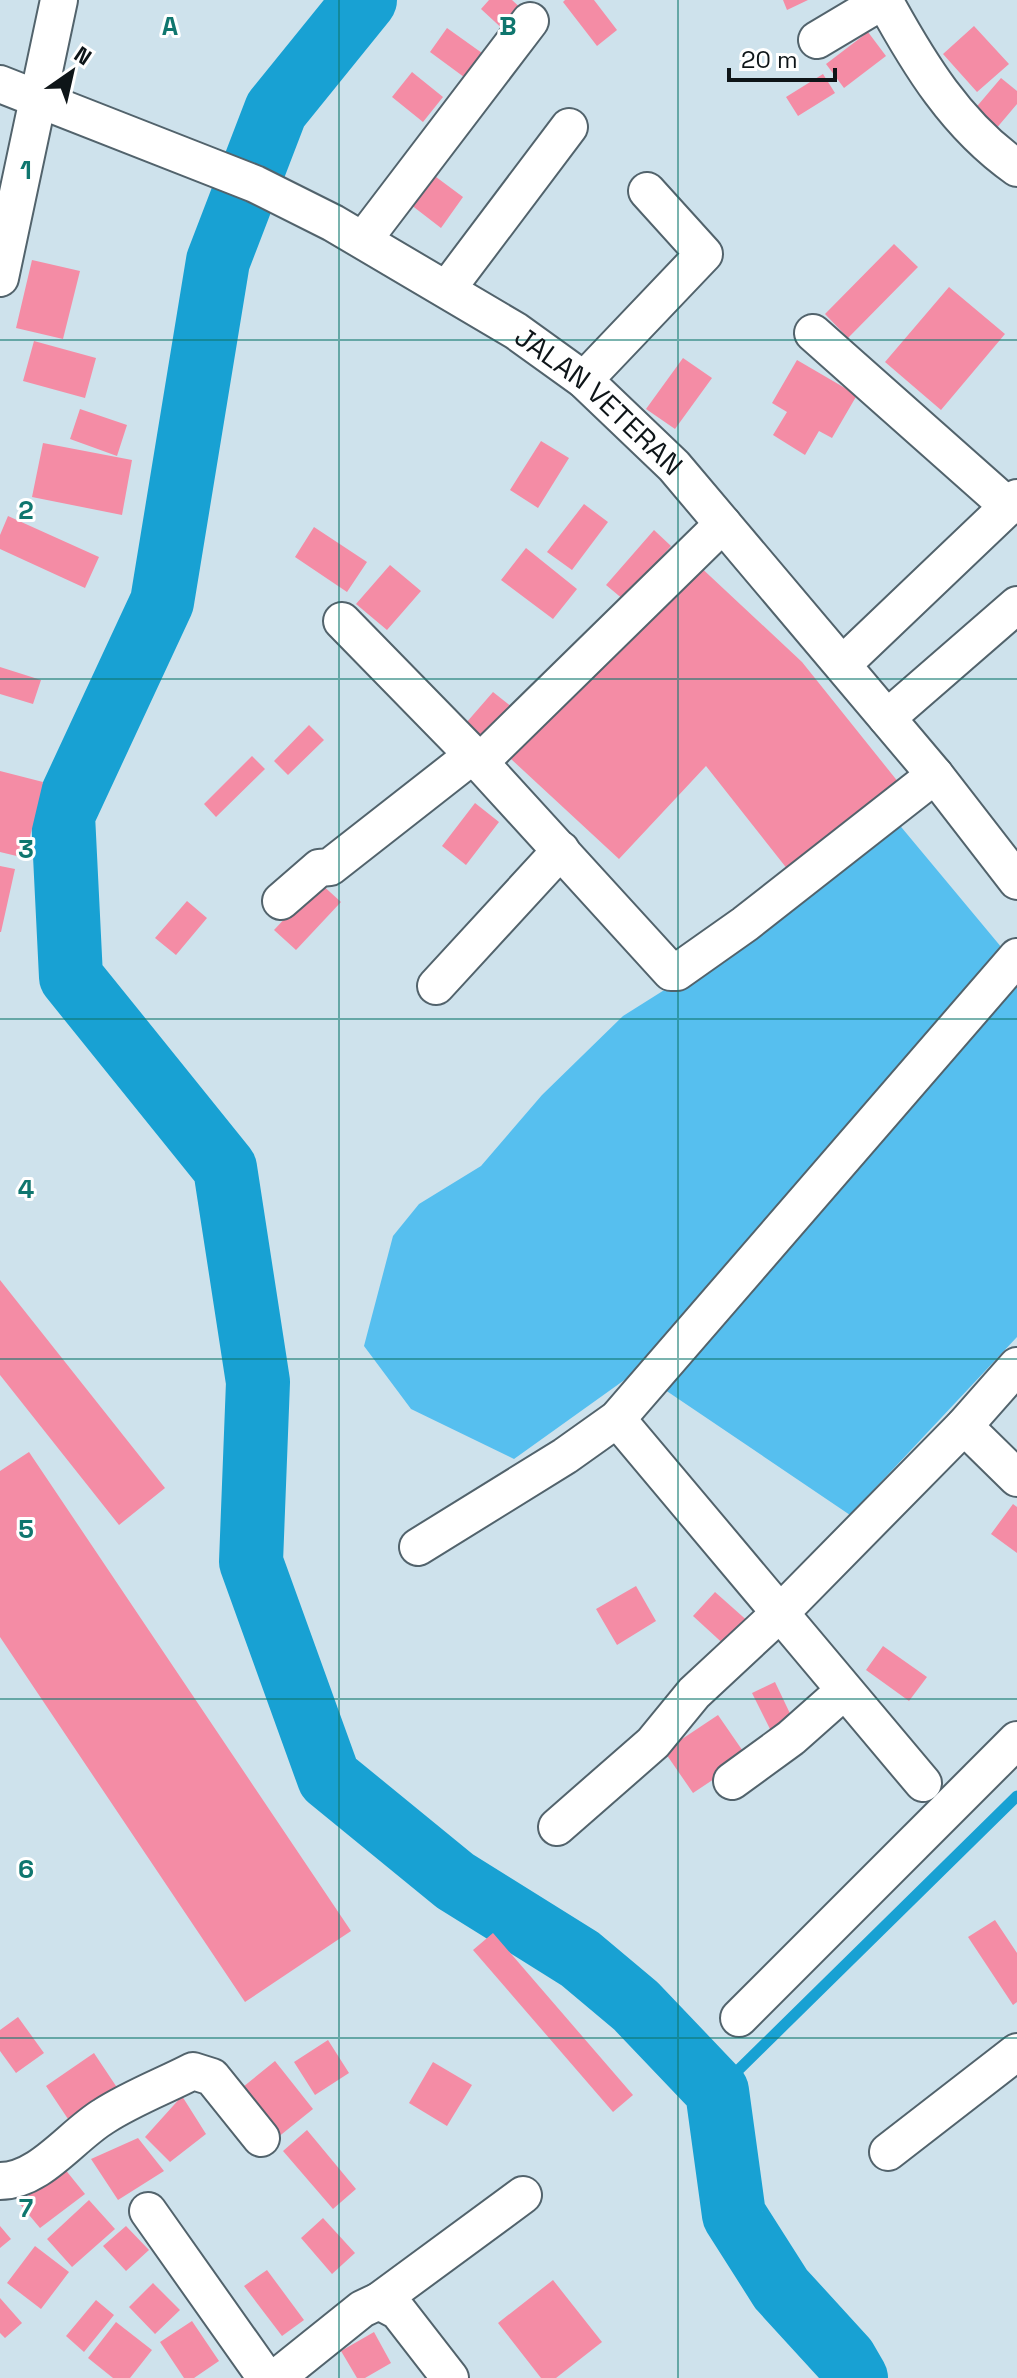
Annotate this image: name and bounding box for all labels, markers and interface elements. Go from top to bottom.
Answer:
text: A [162,9,179,43]
text: B [499,9,517,43]
north arrow [32,32,112,112]
scale bar [729,32,835,82]
text: N [69,40,97,71]
text: 20 m [741,44,798,75]
text: 1 [20,153,32,187]
street label: JALAN VETERAN [508,318,690,483]
text: 2 [18,493,34,527]
text: 3 [18,832,34,866]
text: 4 [18,1172,34,1206]
text: 5 [18,1512,34,1546]
text: 6 [18,1852,34,1886]
text: 7 [19,2191,33,2225]

